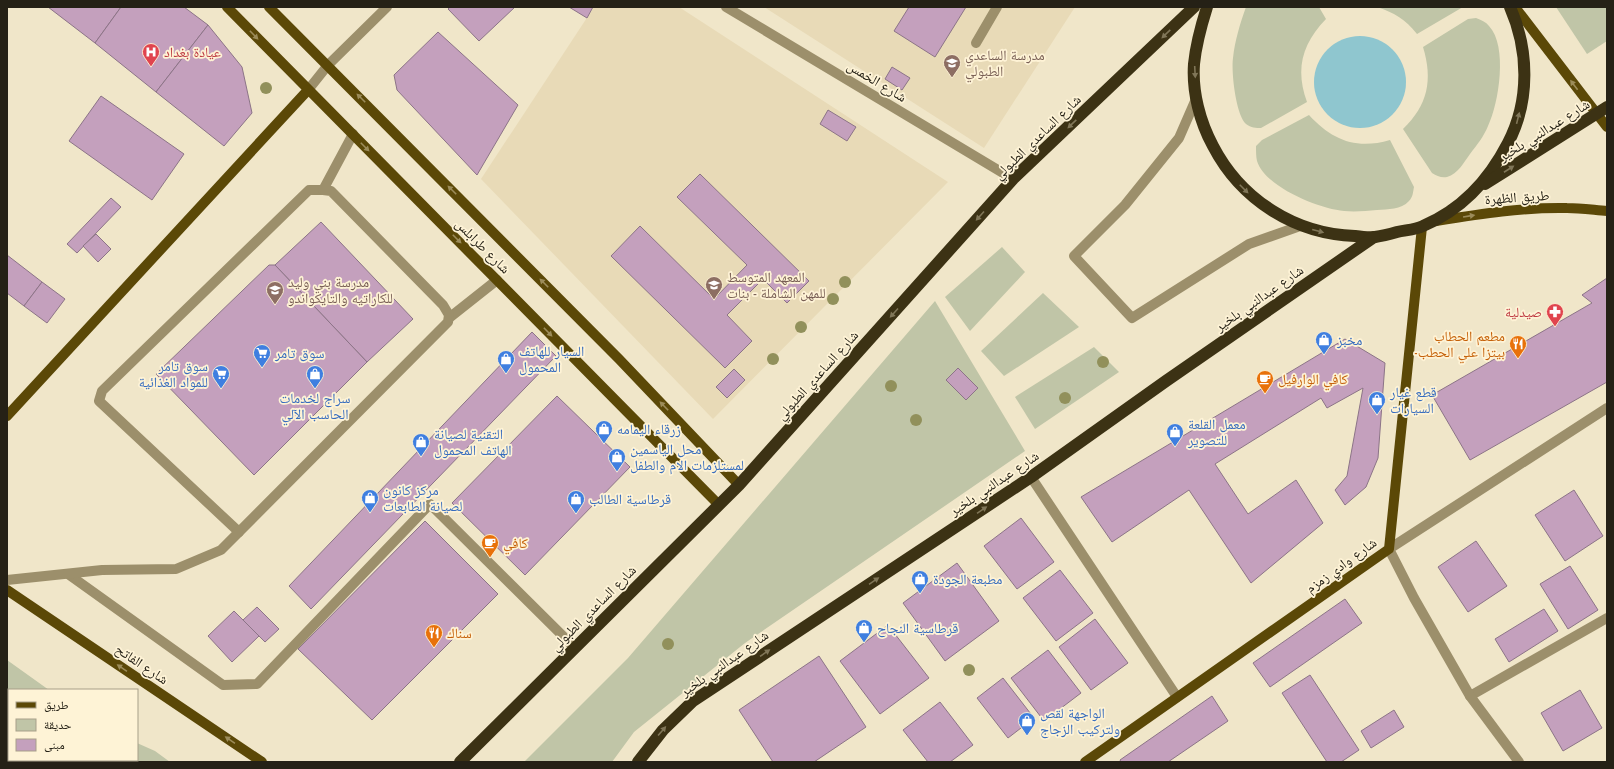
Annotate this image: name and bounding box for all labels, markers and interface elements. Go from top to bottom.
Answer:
one-way arrow [1161,29,1171,39]
one-way arrow [249,30,259,40]
hospital icon: عيادة بغداد [141,42,161,67]
place label: عيادة بغداد [164,42,221,62]
place label: مدرسة الساعدي الطبولي [965,45,1045,83]
school or university icon: مدرسة الساعدي الطبولي [942,53,962,78]
street label: شارع الخمس [843,55,911,107]
one-way arrow [1191,66,1198,78]
one-way arrow [1570,80,1578,91]
street label: شارع الساعدي الطبولي [989,90,1086,185]
one-way arrow [356,93,366,103]
street label: شارع عبدالنبي بلخير [1494,94,1594,168]
one-way arrow [1515,111,1521,124]
one-way arrow [1067,119,1077,128]
one-way arrow [360,142,370,152]
one-way arrow [1504,165,1514,173]
one-way arrow [1239,184,1249,194]
one-way arrow [447,185,457,195]
street label: طريق الظهرة [1484,185,1550,209]
one-way arrow [976,211,985,221]
one-way arrow [1463,213,1475,219]
street label: شارع طرابلس [451,214,515,278]
one-way arrow [1312,228,1324,234]
one-way arrow [452,234,462,244]
street label: شارع عبدالنبي بلخير [1210,260,1308,338]
place label: المعهد المتوسط للمهن الشاملة - بنات [727,267,826,303]
place label: مدرسة بني وليد للكاراتيه والتايكواندو [288,272,393,308]
school or university icon: المعهد المتوسط للمهن الشاملة - بنات [704,275,724,300]
one-way arrow [539,278,549,288]
school or university icon: مدرسة بني وليد للكاراتيه والتايكواندو [265,280,285,305]
place label: صيدلية [1505,302,1542,322]
pharmacy icon: صيدلية [1545,302,1565,327]
one-way arrow [889,307,898,318]
street label: شارع الساعدي الطبولي [771,326,864,425]
place label: مطعم الحطاب -بيتزا علي الحطب [1415,326,1505,364]
one-way arrow [543,327,553,337]
shop icon: مخبز [1314,330,1334,355]
place label: مخبز [1336,330,1362,350]
restaurant icon: مطعم الحطاب -بيتزا علي الحطب [1508,334,1528,359]
place label: السيار للهاتف المحمول [519,341,584,377]
supermarket icon: سوق تامر [252,343,272,368]
place label: سوق تامر [274,343,324,363]
shop icon: السيار للهاتف المحمول [496,349,516,374]
place label: سوق تامر للمواد الغذائية [139,356,208,392]
supermarket icon: سوق تامر للمواد الغذائية [211,364,231,389]
shop icon: سراج لخدمات الحاسب الآلي [305,364,325,389]
cafe icon: كافي الوارفيل [1255,369,1275,394]
place label: كافي الوارفيل [1278,369,1348,391]
place label: قطع غيار السيارات [1389,382,1437,418]
place label: سراج لخدمات الحاسب الآلي [280,388,350,426]
shop icon: قطع غيار السيارات [1367,390,1387,415]
one-way arrow [659,401,669,411]
place label: معمل القلعة للتصوير [1187,414,1246,450]
shop icon: زرقاء اليمامه [594,419,614,444]
place label: زرقاء اليمامه [617,419,681,439]
shop icon: معمل القلعة للتصوير [1165,422,1185,447]
place label: التقنية لصيانة الهاتف المحمول [434,424,512,460]
shop icon: التقنية لصيانة الهاتف المحمول [411,432,431,457]
place label: محل الياسمين لمستلزمات الام والطفل [630,439,744,475]
street label: شارع عبدالنبي بلخير [944,446,1044,522]
shop icon: محل الياسمين لمستلزمات الام والطفل [607,447,627,472]
place label: مركز كانون لصيانة الطابعات [383,480,462,516]
shop icon: مركز كانون لصيانة الطابعات [360,488,380,513]
shop icon: قرطاسية الطالب [566,489,586,514]
place label: قرطاسية الطالب [589,489,671,509]
one-way arrow [976,506,988,513]
street label: شارع وادي زمزم [1301,532,1382,599]
cafe icon: كافي [480,533,500,558]
place label: كافي [503,533,528,555]
street label: شارع الساعدي الطبولي [545,560,642,657]
shop icon: مطبعة الجودة [910,569,930,594]
place label: مطبعة الجودة [933,569,1002,589]
one-way arrow [868,577,879,585]
shop icon: قرطاسية النجاح [854,618,874,643]
place label: قرطاسية النجاح [877,618,958,638]
restaurant icon: سناك [424,623,444,648]
place label: سناك [447,623,472,643]
street label: شارع عبدالنبي بلخير [675,625,773,703]
street label: شارع الفاتح [111,639,173,689]
one-way arrow [760,649,770,657]
one-way arrow [116,664,128,671]
legend [8,689,138,761]
text: طريق [44,696,69,714]
place label: الواجهة لقص ولتركيب الزجاج [1040,703,1120,739]
shop icon: الواجهة لقص ولتركيب الزجاج [1017,711,1037,736]
text: حديقة [44,716,72,734]
one-way arrow [657,727,666,736]
text: مبنى [44,736,65,754]
one-way arrow [224,736,235,744]

